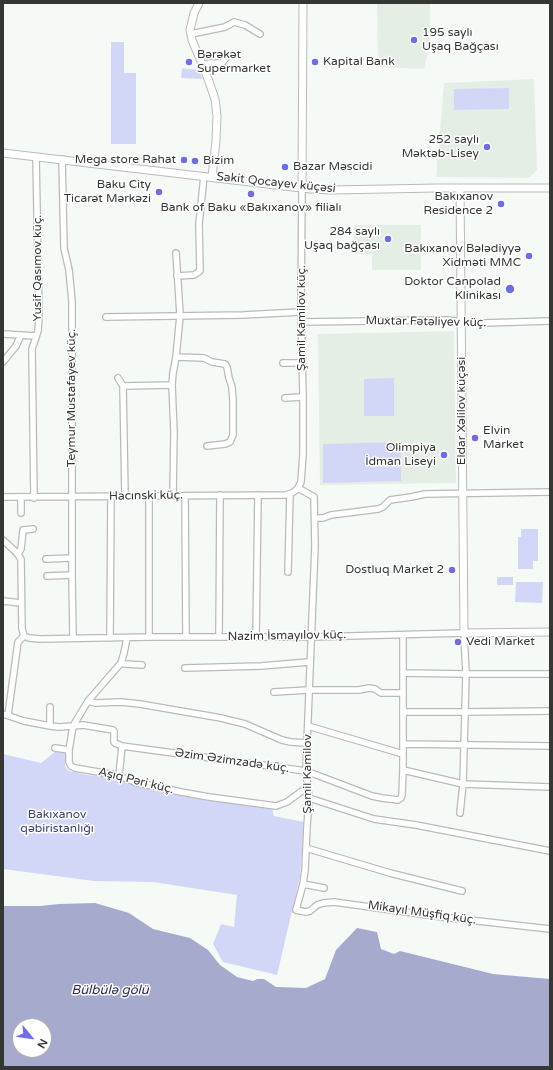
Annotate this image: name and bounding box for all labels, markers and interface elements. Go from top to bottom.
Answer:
place label: 195 saylı Uşaq Bağçası [422,26,499,54]
marker: 195 saylı Uşaq Bağçası [409,35,419,45]
place label: Bərəkət Supermarket [197,48,271,76]
place label: Kapital Bank [323,55,395,69]
marker: Bərəkət Supermarket [184,57,194,67]
marker: Kapital Bank [310,57,320,67]
place label: 252 saylı Məktəb-Lisey [402,133,479,161]
marker: 252 saylı Məktəb-Lisey [482,142,492,152]
place label: Mega store Rahat [75,153,176,167]
place label: Bizim [203,154,234,168]
marker: Mega store Rahat [179,155,189,165]
marker: Bizim [190,156,200,166]
place label: Bazar Məscidi [293,160,372,174]
marker: Bazar Məscidi [280,162,290,172]
street label: Sakit Qocayev küçəsi [216,170,336,196]
place label: Baku City Ticarət Mərkəzi [64,178,151,206]
marker: Baku City Ticarət Mərkəzi [154,187,164,197]
marker: Bank of Baku «Bakıxanov» filialı [246,189,256,199]
place label: Bakıxanov Residence 2 [423,190,493,218]
marker: Bakıxanov Residence 2 [496,199,506,209]
place label: Bank of Baku «Bakıxanov» filialı [160,201,342,215]
street label: Yusif Qasımov küç. [31,215,45,321]
place label: 284 saylı Uşaq bağçası [304,225,380,253]
marker: 284 saylı Uşaq bağçası [383,234,393,244]
place label: Bakıxanov Bələdiyyə Xidməti MMC [404,242,521,270]
marker: Bakıxanov Bələdiyyə Xidməti MMC [524,251,534,261]
street label: Şamil Kamilov küç. [295,265,309,371]
place label: Doktor Canpolad Klinikası [404,275,501,303]
marker: Doktor Canpolad Klinikası [504,283,516,295]
street label: Muxtar Fətəliyev küç. [365,314,487,330]
street label: Teymur Mustafayev küç. [65,329,79,467]
street label: Eldar Xəlilov küçəsi [455,357,469,465]
place label: Elvin Market [483,424,524,452]
marker: Elvin Market [470,433,480,443]
place label: Olimpiya İdman Liseyi [365,441,436,469]
marker: Olimpiya İdman Liseyi [439,450,449,460]
street label: Hacınski küç. [109,488,183,504]
place label: Dostluq Market 2 [345,563,444,577]
marker: Dostluq Market 2 [447,565,457,575]
street label: Nazim İsmayılov küç. [228,628,346,644]
place label: Vedi Market [466,635,535,649]
marker: Vedi Market [453,637,463,647]
street label: Şamil Kamilov [301,734,315,814]
street label: Əzim Əzimzadə küç. [174,746,290,776]
street label: Aşıq Pəri küç. [97,765,175,797]
park label: Bakıxanov qəbiristanlığı [20,808,94,836]
street label: Mikayıl Müşfiq küç. [367,898,477,928]
water label: Bülbülə gölü [71,983,149,999]
north arrow [12,1018,52,1058]
text: N [34,1037,50,1051]

